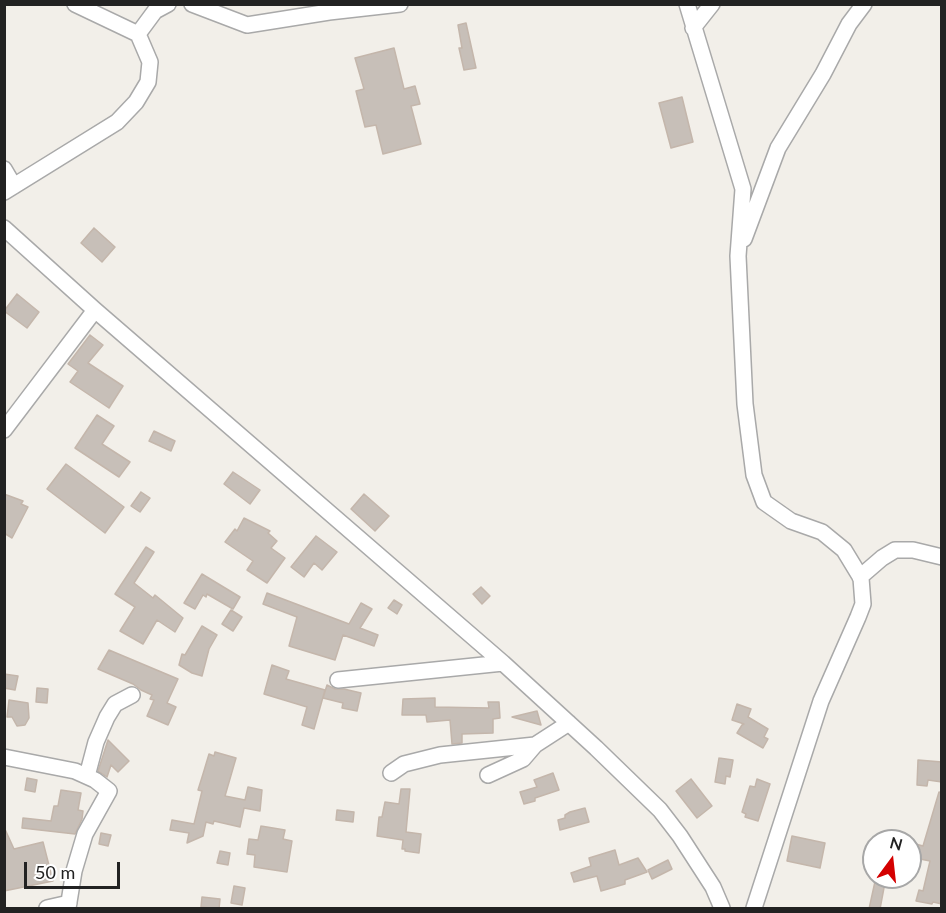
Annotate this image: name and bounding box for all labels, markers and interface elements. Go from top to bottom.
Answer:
north arrow [862,829,922,889]
text: N [888,832,905,854]
scale bar [27,850,123,888]
text: 50 m [35,861,75,883]

